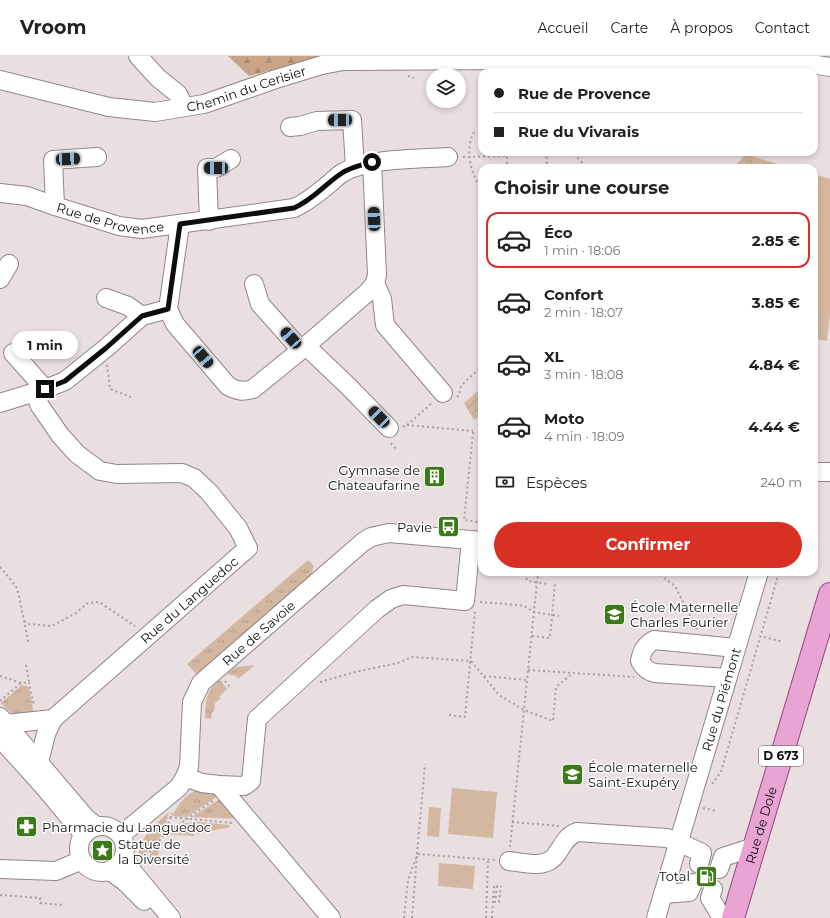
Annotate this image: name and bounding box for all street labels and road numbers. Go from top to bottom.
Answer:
street label: Chemin du Cerisier [185,62,308,115]
street label: Rue de Provence [55,199,165,237]
street label: Rue du Languedoc [137,553,241,647]
street label: Rue de Savoie [219,597,298,669]
street label: Rue du Piémont [698,646,744,753]
road number: D 673 [759,746,803,766]
street label: Rue de Dole [742,784,780,866]

